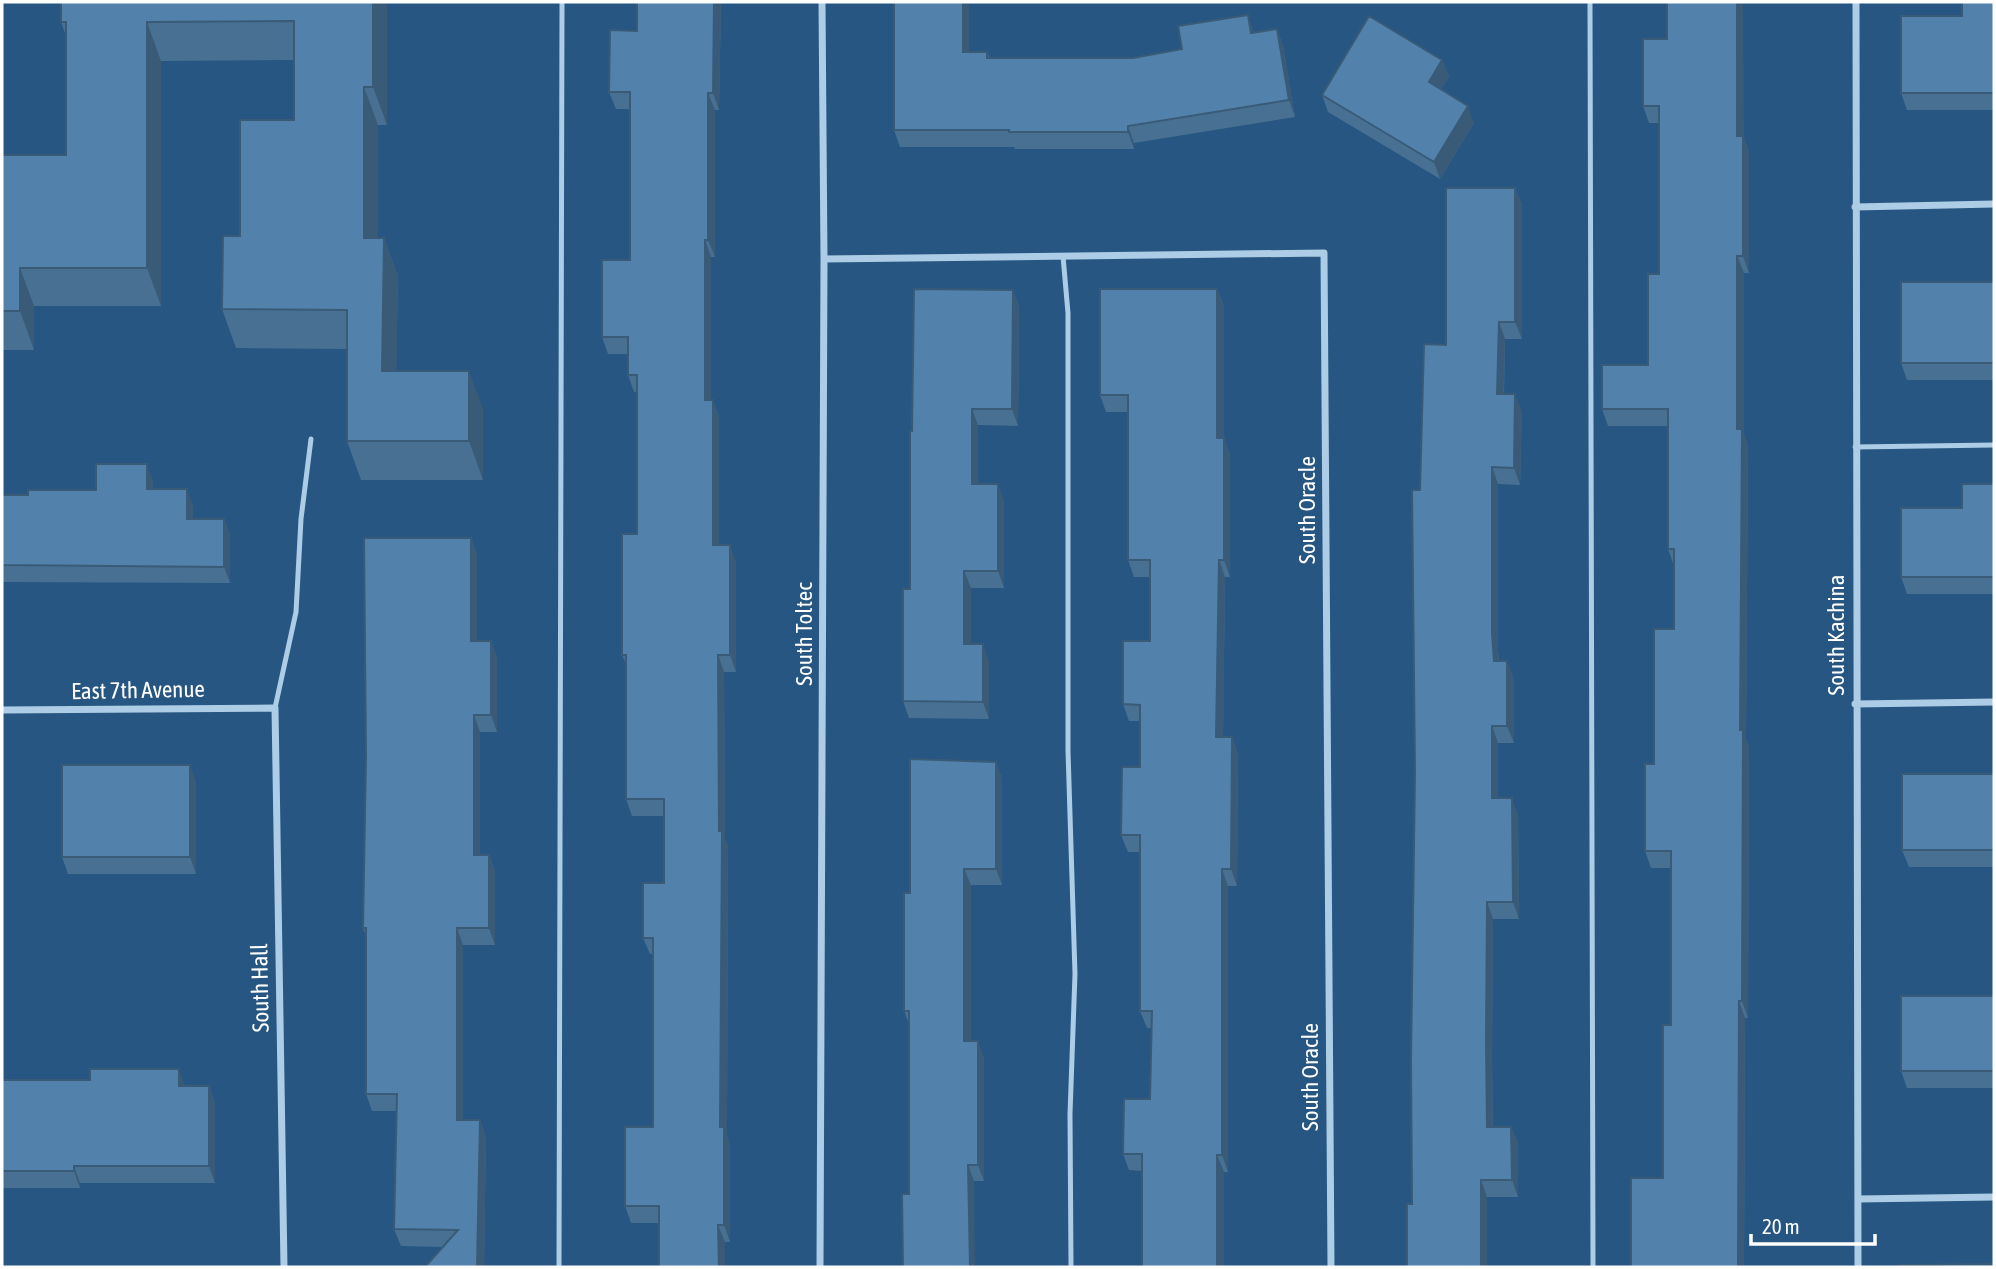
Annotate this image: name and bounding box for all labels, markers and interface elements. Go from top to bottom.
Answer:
street label: South Oracle [1294,456,1320,564]
street label: South Kachina [1823,575,1849,695]
street label: South Toltec [791,582,817,686]
street label: East 7th Avenue [71,676,205,704]
street label: South Hall [246,943,274,1033]
street label: South Oracle [1297,1023,1323,1131]
scale bar [1751,1202,1875,1246]
text: 20 m [1762,1214,1800,1238]

